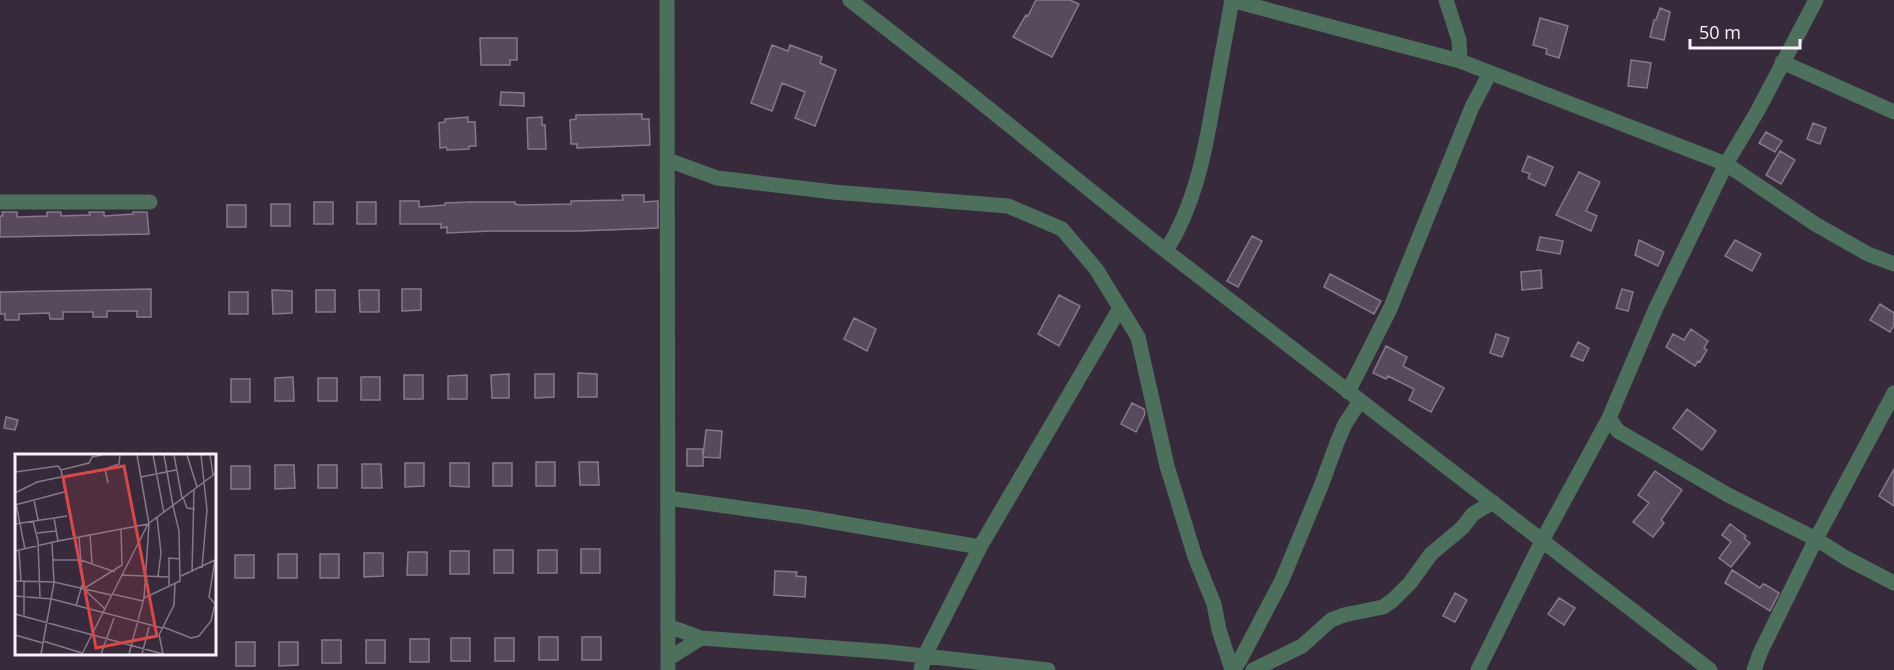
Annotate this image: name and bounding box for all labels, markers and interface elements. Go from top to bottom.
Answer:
scale bar [1690,12,1800,50]
text: 50 m [1699,20,1741,44]
inset map [15,454,216,655]

